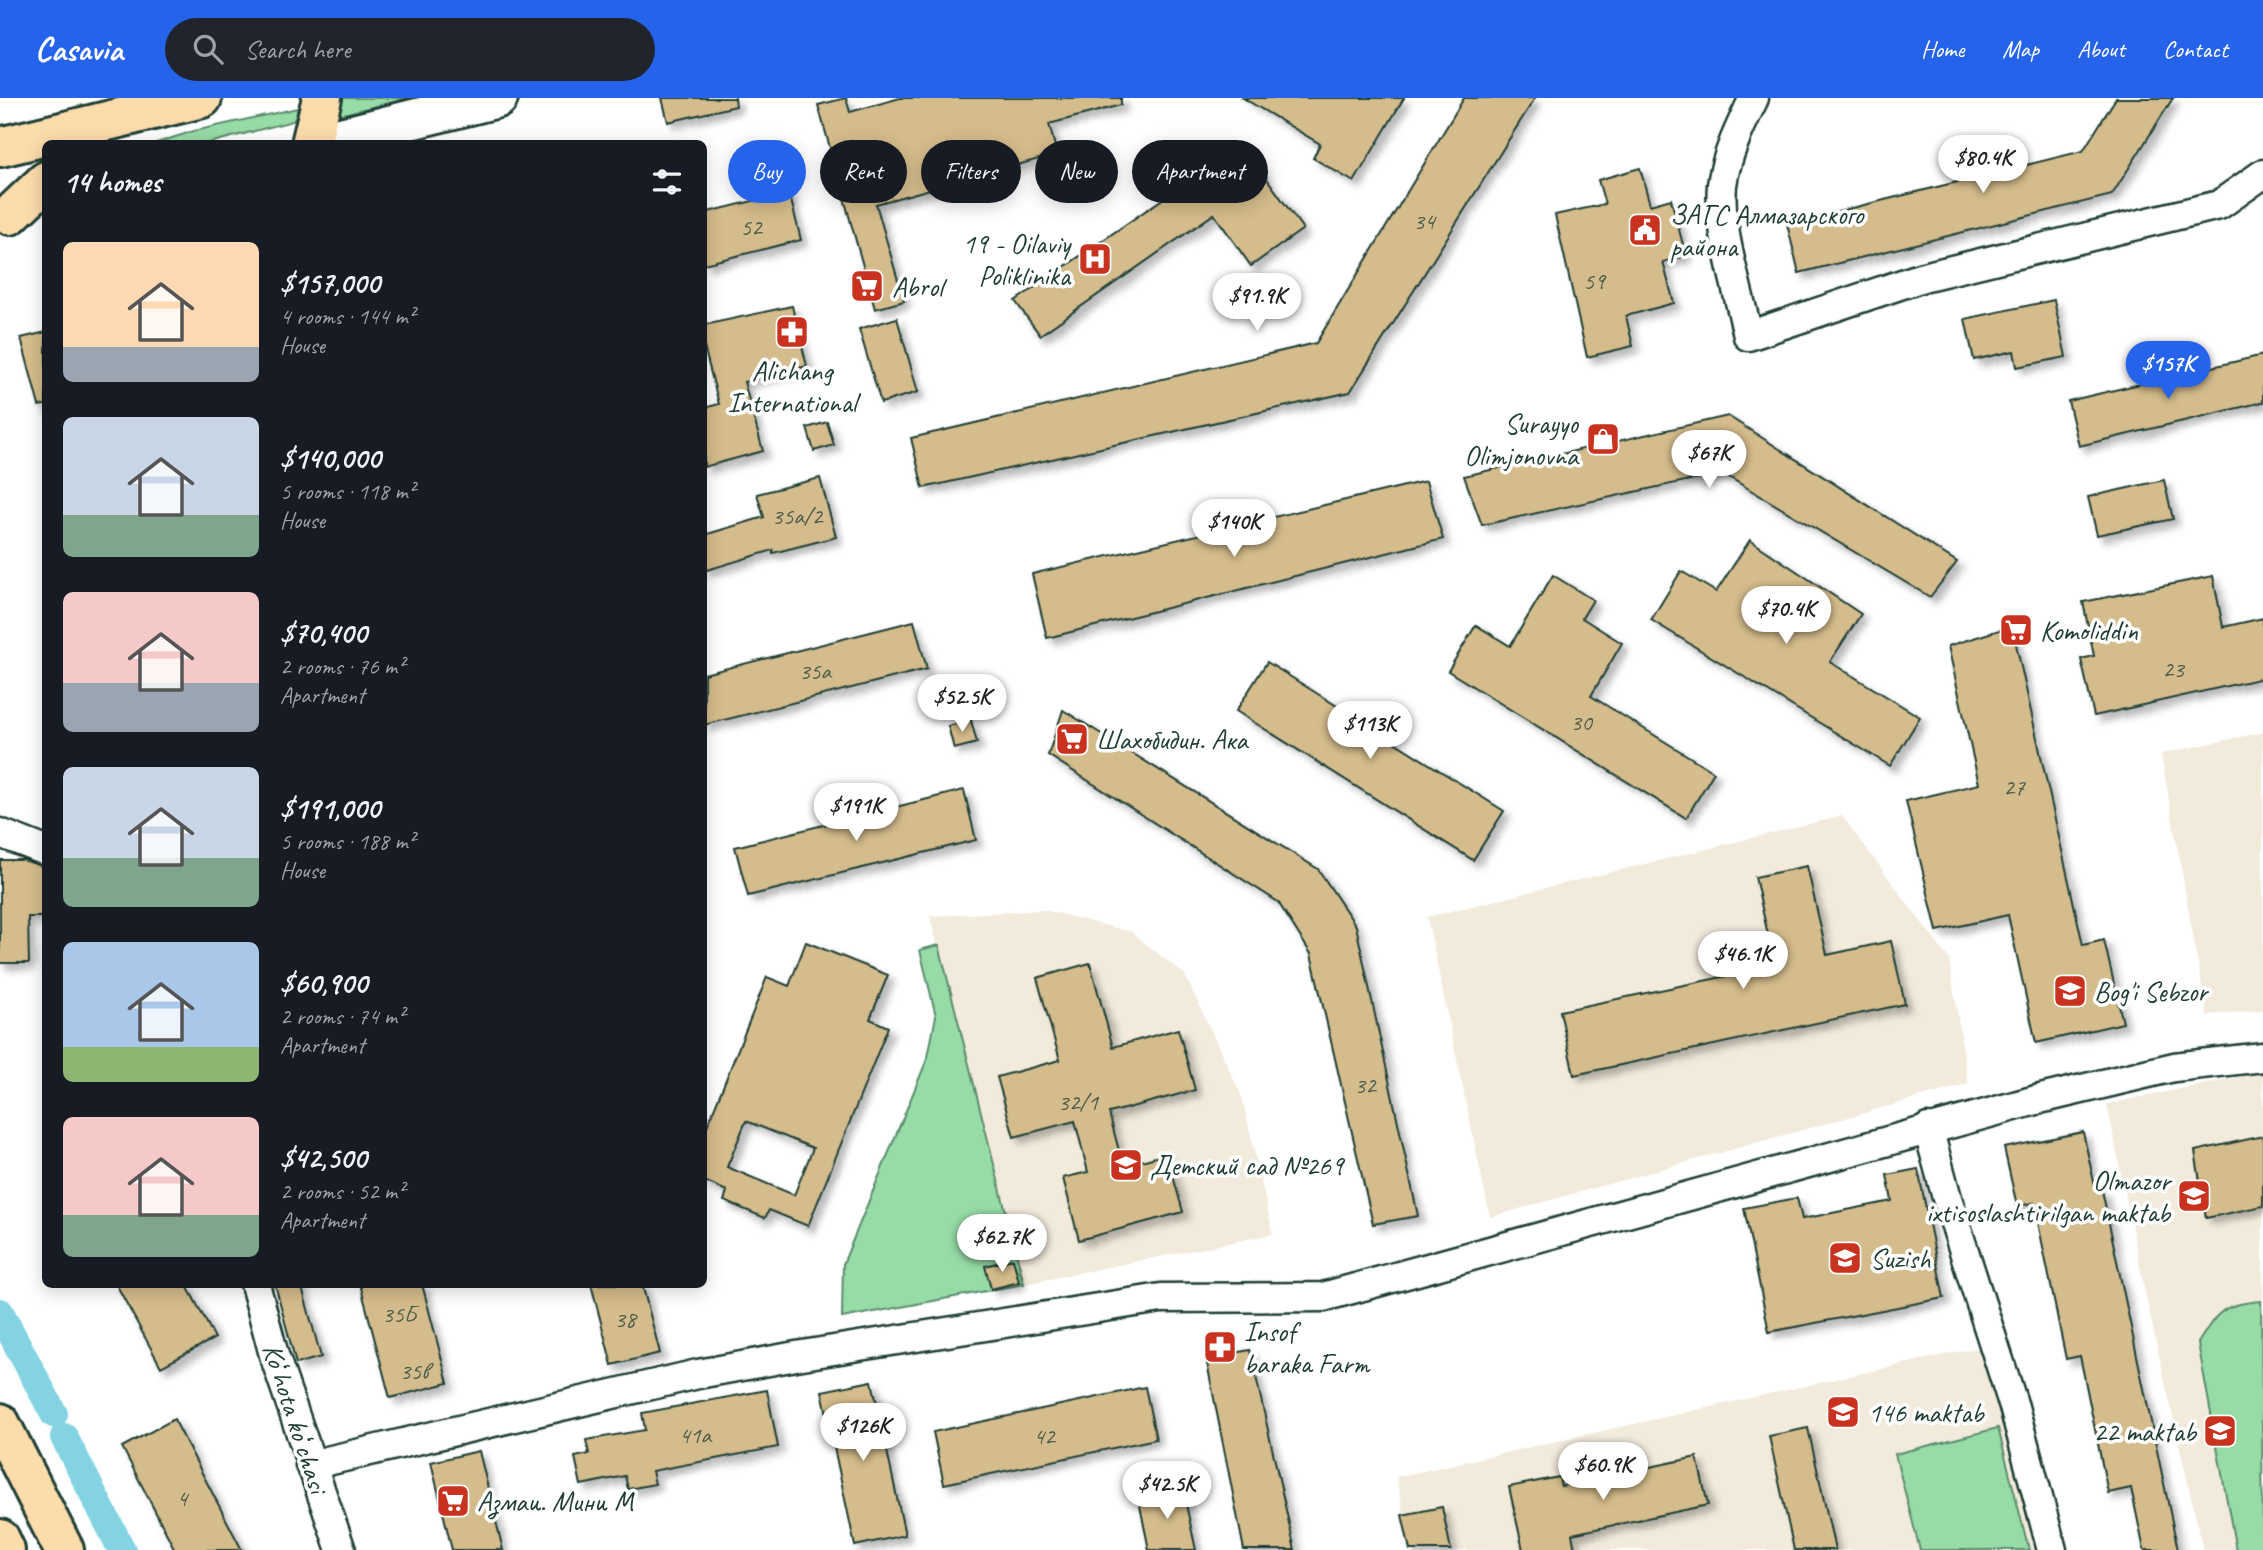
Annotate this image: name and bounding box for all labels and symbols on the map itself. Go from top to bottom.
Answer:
pin: $80.4K [1926,136,2040,195]
place label: ЗАГС Алмазарского района [1670,197,1866,264]
house number: 34 [1413,206,1437,236]
public building icon: ЗАГС Алмазарского района [1626,211,1664,249]
house number: 52 [740,212,764,242]
place label: 19 - Oilaviy Poliklinika [962,226,1072,293]
hospital icon: 19 - Oilaviy Poliklinika [1076,240,1114,278]
house number: 59 [1583,266,1607,296]
supermarket icon: Abrol [848,267,886,305]
place label: Abrol [892,269,948,304]
pin: $91.9K [1200,274,1314,333]
pharmacy icon: Alichang International [773,313,811,351]
pin: $157K [2119,342,2217,401]
place label: Alichang International [728,353,862,420]
place label: Surayyo Olimjonovna [1464,406,1580,473]
shop icon: Surayyo Olimjonovna [1584,420,1622,458]
pin: $67K [1668,430,1750,490]
pin: $140K [1185,500,1283,559]
house number: 35a/2 [772,501,825,531]
pin: $70.4K [1729,587,1843,646]
supermarket icon: Komoliddin [1997,611,2035,649]
place label: Komoliddin [2040,613,2138,648]
house number: 23 [2162,654,2186,684]
house number: 35а [799,656,833,686]
pin: $52.5K [905,674,1019,734]
pin: $113K [1321,702,1419,761]
house number: 30 [1570,707,1594,737]
supermarket icon: Шахобидин. Ака [1053,720,1091,758]
place label: Шахобидин. Ака [1096,722,1249,757]
house number: 27 [2003,772,2026,802]
pin: $191K [807,784,905,843]
pin: $46.1K [1686,932,1800,991]
school or university icon: Bog'i Sebzor [2051,972,2089,1010]
place label: Bog'i Sebzor [2094,974,2209,1009]
house number: 32 [1354,1070,1378,1100]
house number: 32/1 [1058,1087,1099,1117]
school or university icon: Детский сад №269 [1107,1146,1145,1184]
place label: Детский сад №269 [1150,1148,1346,1183]
place label: Olmazor ixtisoslashtirilgan maktab [1926,1163,2173,1230]
school or university icon: Olmazor ixtisoslashtirilgan maktab [2175,1177,2213,1215]
pin: $62.7K [945,1214,1059,1274]
school or university icon: Suzish [1826,1239,1864,1277]
place label: Suzish [1870,1241,1931,1276]
house number: 35Б [382,1299,420,1329]
house number: 38 [614,1304,638,1334]
place label: Insof baraka Farm [1244,1314,1371,1381]
pharmacy icon: Insof baraka Farm [1201,1328,1239,1366]
street label: Koʻhota koʻchasi [255,1339,337,1501]
house number: 35в [400,1356,434,1386]
school or university icon: 146 maktab [1824,1393,1862,1431]
place label: 146 maktab [1868,1395,1985,1430]
pin: $126K [814,1404,912,1463]
school or university icon: 22 maktab [2201,1412,2239,1450]
place label: 22 maktab [2093,1414,2198,1449]
house number: 41a [679,1420,713,1450]
house number: 42 [1033,1421,1057,1451]
pin: $60.9K [1546,1442,1660,1502]
pin: $42.5K [1110,1462,1224,1521]
supermarket icon: Азмаи. Мини М [434,1482,472,1520]
house number: 4 [177,1483,190,1513]
place label: Азмаи. Мини М [477,1484,635,1520]

